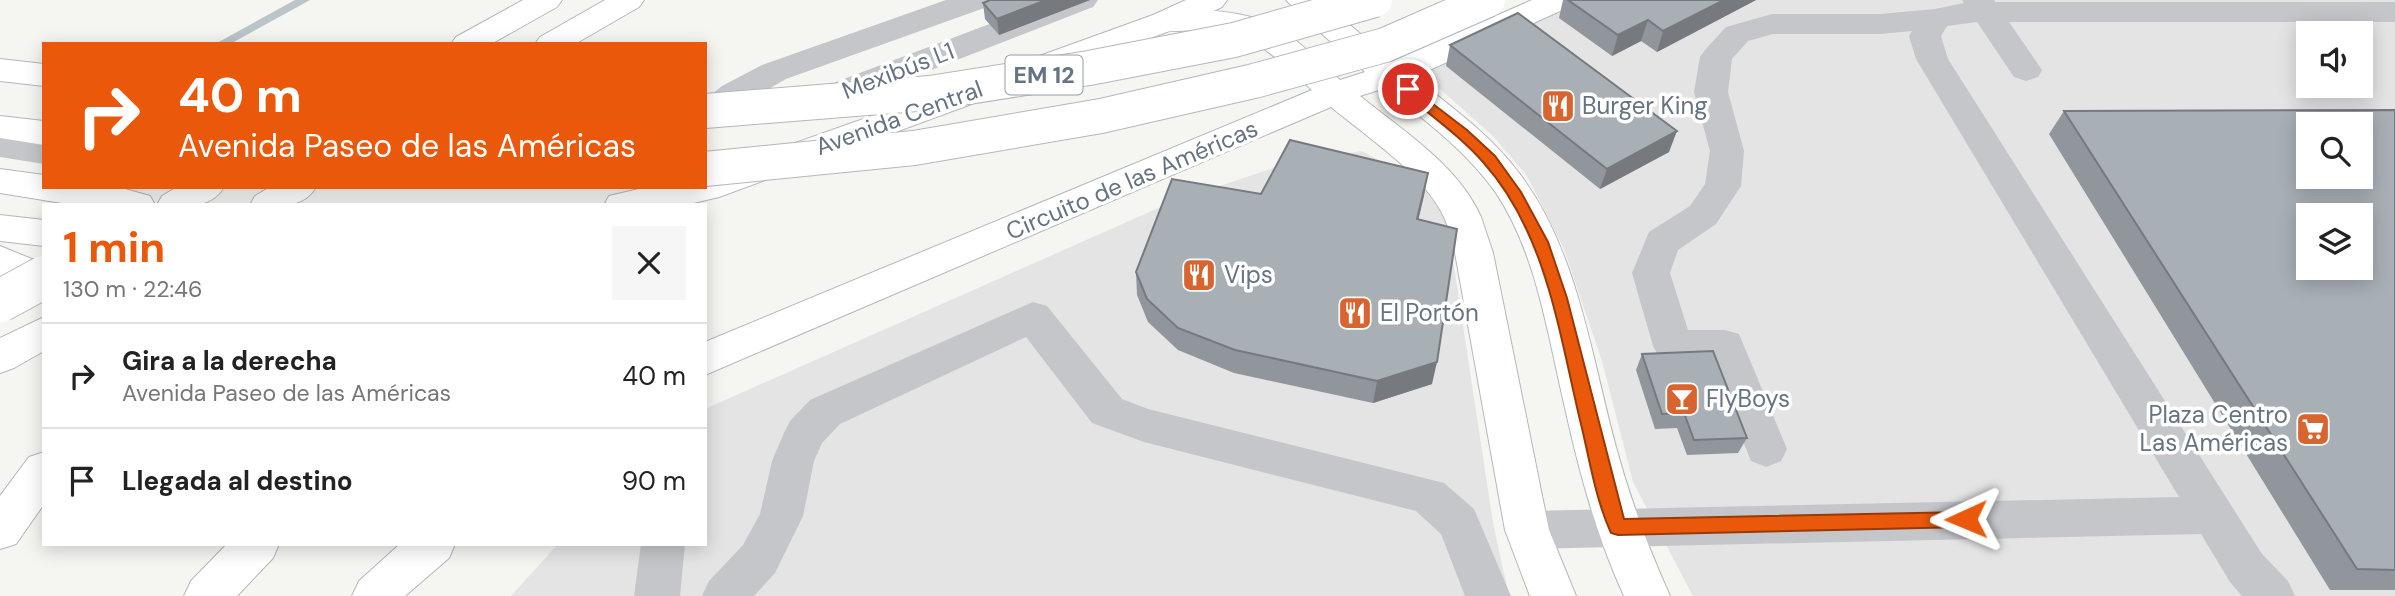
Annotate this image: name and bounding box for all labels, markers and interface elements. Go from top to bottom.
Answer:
map controls [2296,21,2373,280]
button: sound [2296,21,2373,98]
street label: Mexibús L1 [837,35,958,106]
road number: EM 12 [1006,55,1082,94]
pin [1378,59,1438,119]
text: 40 m [178,63,302,127]
icon: right [63,70,154,161]
icon: arrive [1389,70,1427,108]
street label: Avenida Central [811,73,987,162]
restaurant icon: Burger King [1539,87,1577,125]
place label: Burger King [1582,90,1708,121]
street label: Circuito de las Américas [1001,112,1262,247]
button: search [2296,112,2373,189]
text: Avenida Paseo de las Américas [178,125,636,167]
button: layers [2296,203,2373,280]
text: 1 min [63,220,165,275]
button: close [612,226,686,300]
restaurant icon: Vips [1180,256,1218,294]
place label: Vips [1224,259,1273,290]
text: 130 m · 22:46 [63,274,202,304]
restaurant icon: El Portón [1336,294,1374,332]
place label: El Portón [1380,297,1479,328]
text: Gira a la derecha [122,344,337,378]
icon: right [63,357,101,395]
text: 40 m [622,359,686,393]
text: Avenida Paseo de las Américas [122,378,451,408]
bar icon: FlyBoys [1663,380,1701,418]
place label: FlyBoys [1706,383,1790,414]
place label: Plaza Centro Las Américas [2139,399,2288,458]
supermarket icon: Plaza Centro Las Américas [2294,410,2332,448]
icon: arrive [63,462,101,500]
text: Llegada al destino [122,464,353,498]
text: 90 m [622,464,686,498]
position arrow [1929,482,2003,556]

